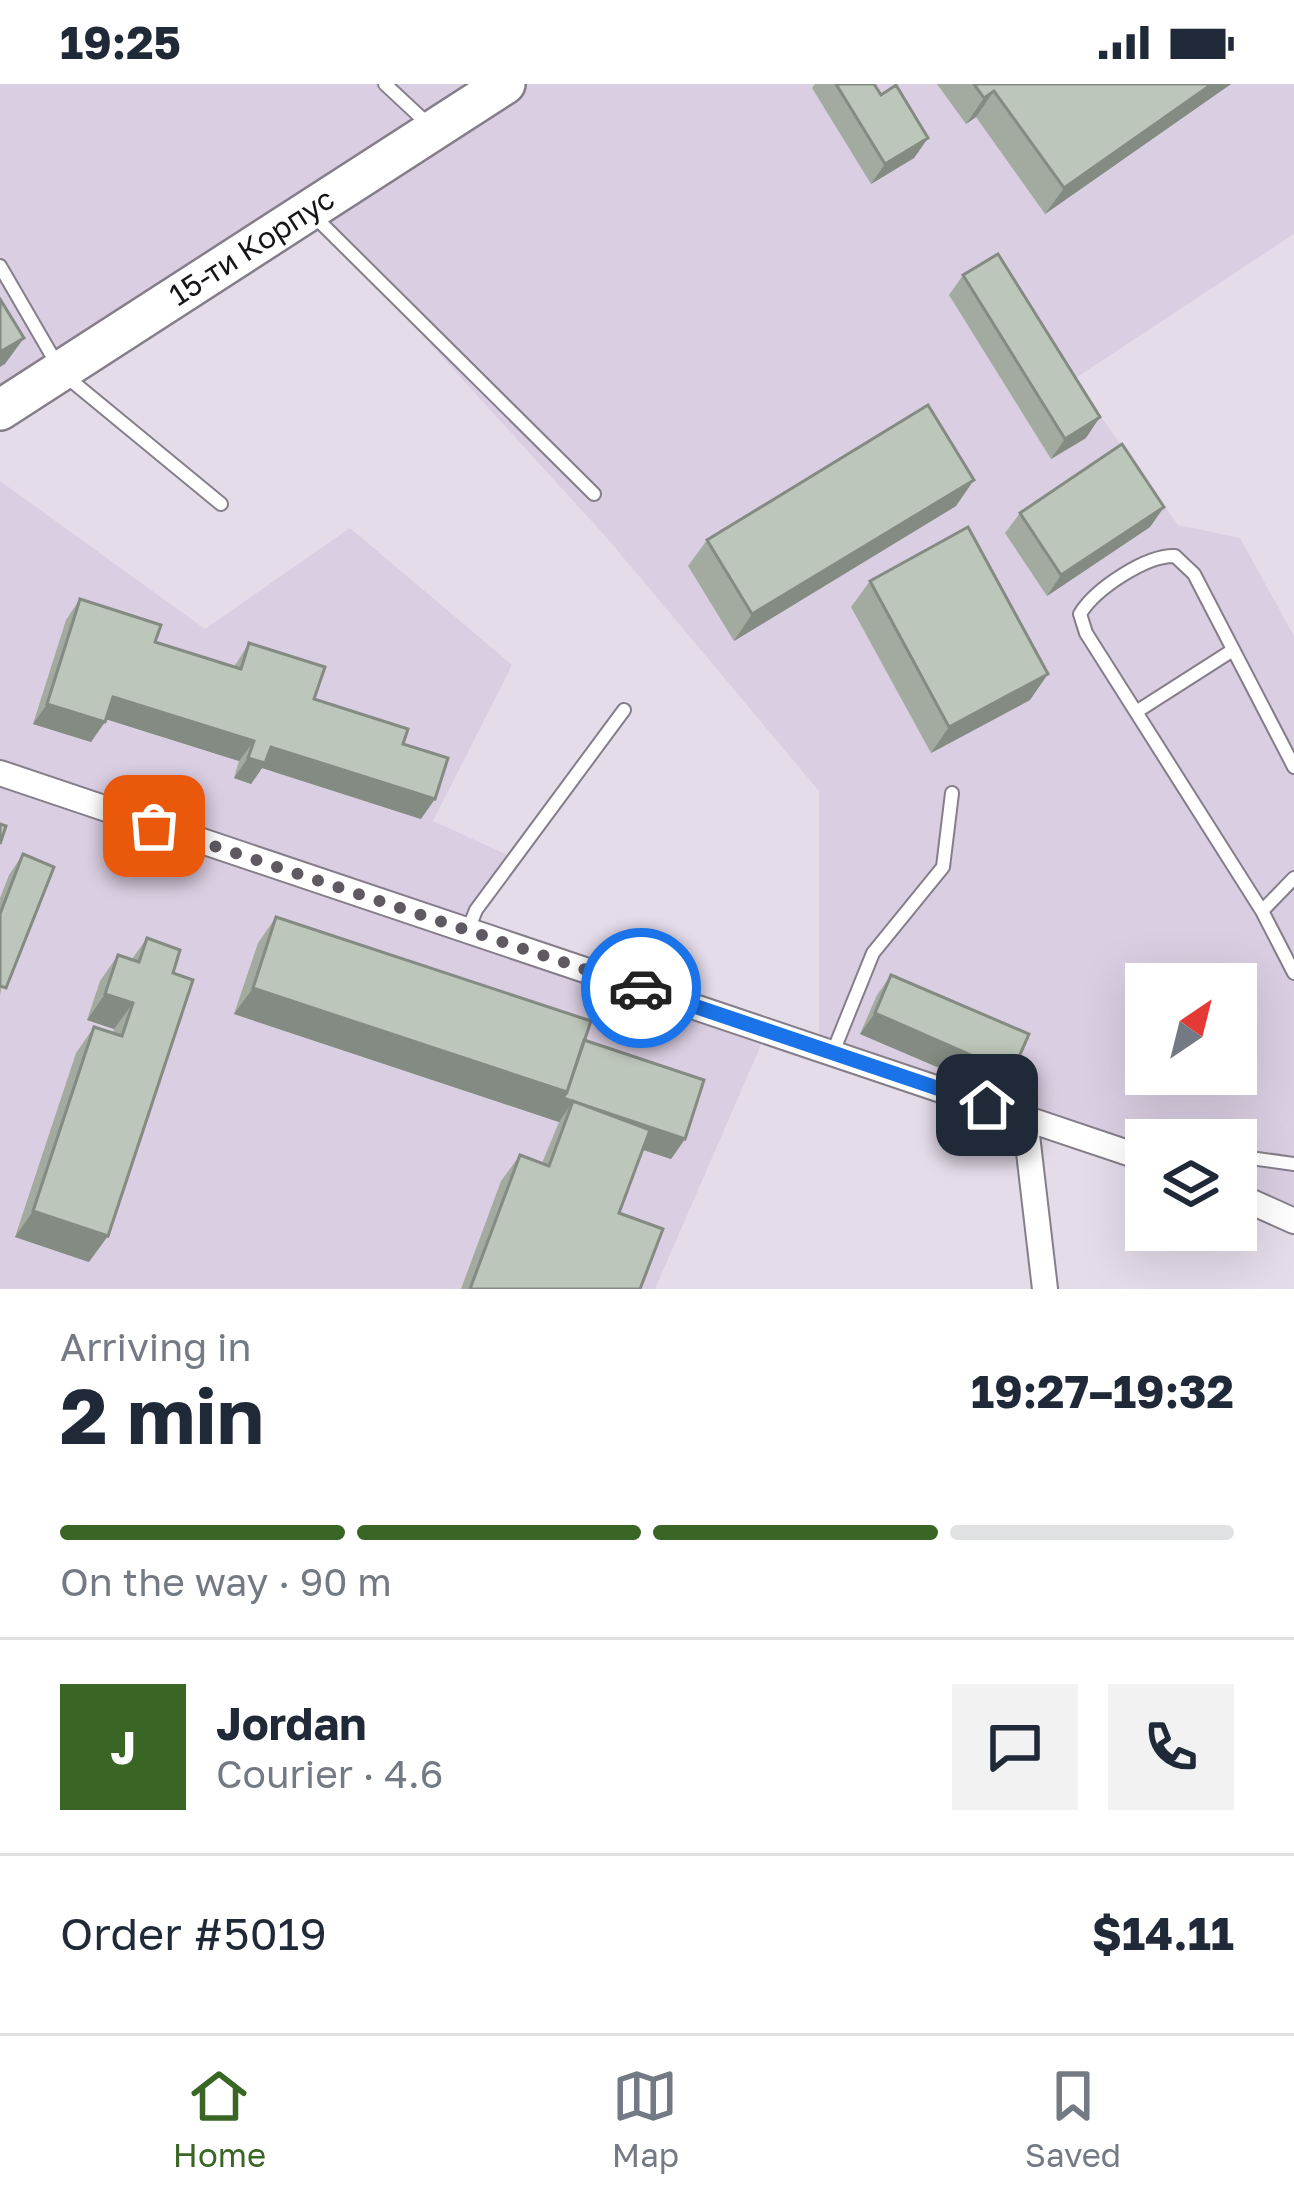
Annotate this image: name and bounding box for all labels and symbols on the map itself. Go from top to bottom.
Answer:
street label: 15-ти Корпус [162,180,341,313]
pin [103,775,205,877]
courier [581,928,701,1048]
north arrow [1125,963,1257,1095]
pin [936,1054,1038,1156]

